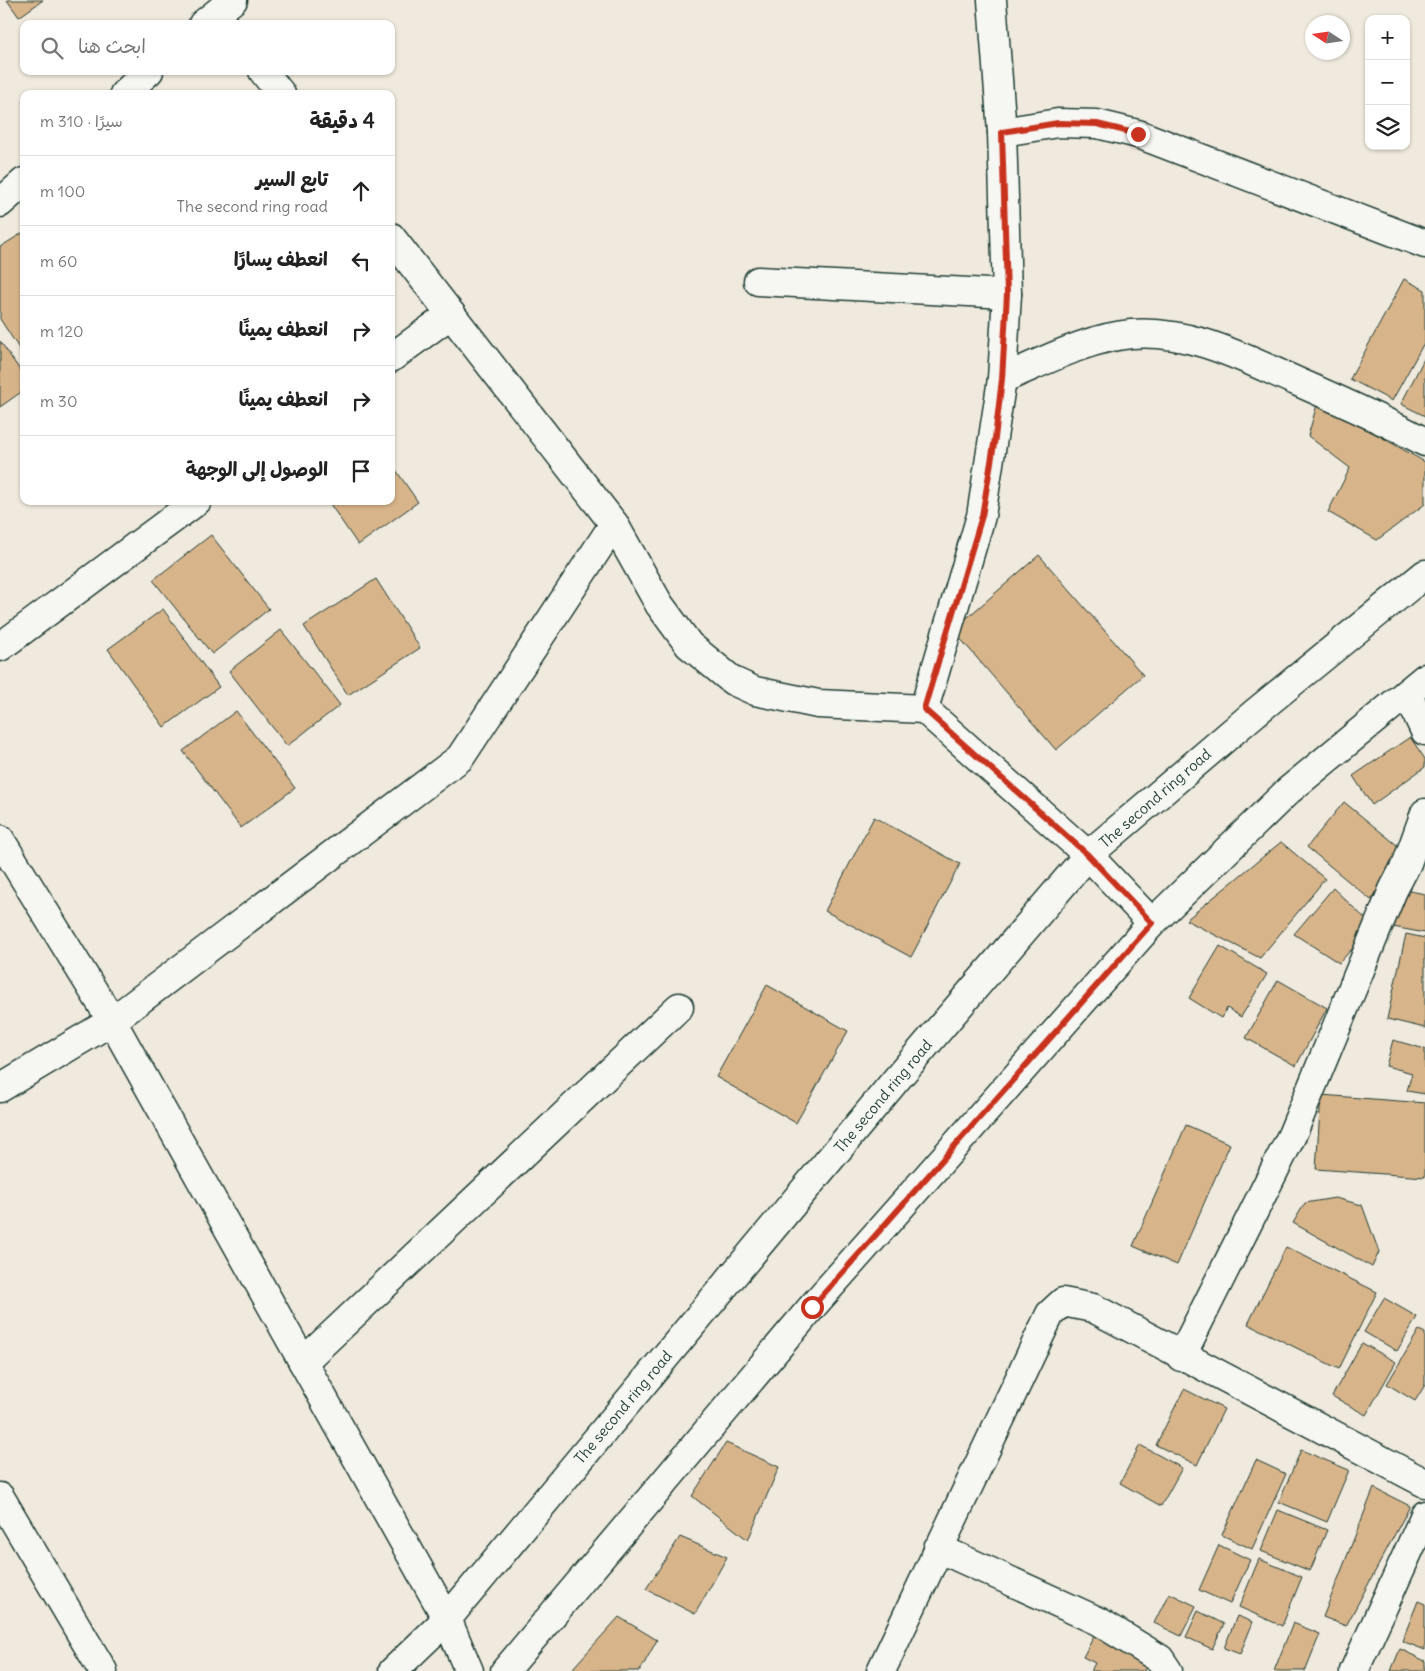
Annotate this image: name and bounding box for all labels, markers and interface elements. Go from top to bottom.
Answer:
north arrow [1305,15,1350,60]
map controls [1365,15,1410,150]
button: + [1365,15,1410,60]
search box [20,20,395,75]
icon: search [38,34,66,62]
text: ابحث هنا [78,34,146,58]
button: − [1365,60,1410,105]
button: layers [1365,105,1410,150]
text: 4 دقيقة [309,107,375,134]
text: سيرًا · 310 m [40,111,123,131]
route end [1127,123,1150,146]
text: تابع السير [256,167,328,191]
icon: ahead [347,177,375,205]
text: 100 m [40,181,85,201]
text: The second ring road [177,196,328,216]
text: انعطف يسارًا [234,247,328,271]
icon: left [347,247,375,275]
text: 60 m [40,251,78,271]
text: انعطف يمينًا [239,317,328,341]
icon: right [347,317,375,345]
text: 120 m [40,321,84,341]
text: انعطف يمينًا [239,387,328,411]
icon: right [347,387,375,415]
text: 30 m [40,391,77,411]
text: الوصول إلى الوجهة [185,457,328,481]
icon: arrive [347,457,375,485]
street label: The second ring road [1095,744,1215,852]
street label: The second ring road [830,1035,936,1156]
route start [801,1296,824,1319]
street label: The second ring road [570,1346,676,1467]

